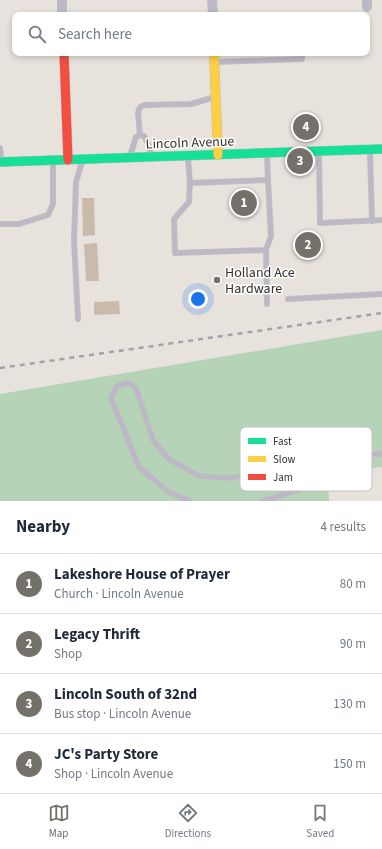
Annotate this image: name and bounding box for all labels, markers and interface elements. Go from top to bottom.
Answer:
search box [12,12,370,56]
icon: search [26,23,48,45]
text: Search here [58,24,132,45]
pin: 4 [293,112,319,142]
street label: Lincoln Avenue [145,131,235,155]
pin: 3 [287,146,313,176]
pin: 1 [231,188,257,218]
pin: 2 [295,230,321,260]
place label: Holland Ace Hardware [225,263,295,299]
marker: Holland Ace Hardware [212,275,222,285]
your location [188,289,208,309]
legend [240,427,372,491]
text: Fast [273,434,292,449]
text: Slow [273,452,296,467]
text: Jam [273,470,293,485]
text: Nearby [16,515,70,539]
text: 4 results [321,518,366,536]
text: Lakeshore House of Prayer [54,564,230,585]
text: 1 [26,575,32,593]
text: 80 m [340,575,366,593]
text: Church · Lincoln Avenue [54,585,184,603]
text: Legacy Thrift [54,624,140,645]
text: 2 [26,635,32,653]
text: 90 m [340,635,366,653]
text: Shop [54,645,82,663]
text: Lincoln South of 32nd [54,684,197,705]
text: 3 [26,695,32,713]
text: 130 m [333,695,366,713]
text: Bus stop · Lincoln Avenue [54,705,191,723]
text: JC's Party Store [54,744,158,765]
text: 4 [26,755,32,773]
text: 150 m [333,755,366,773]
text: Shop · Lincoln Avenue [54,765,173,783]
tab: Map [48,802,70,841]
tab: Directions [165,802,211,841]
tab: Saved [306,802,334,841]

